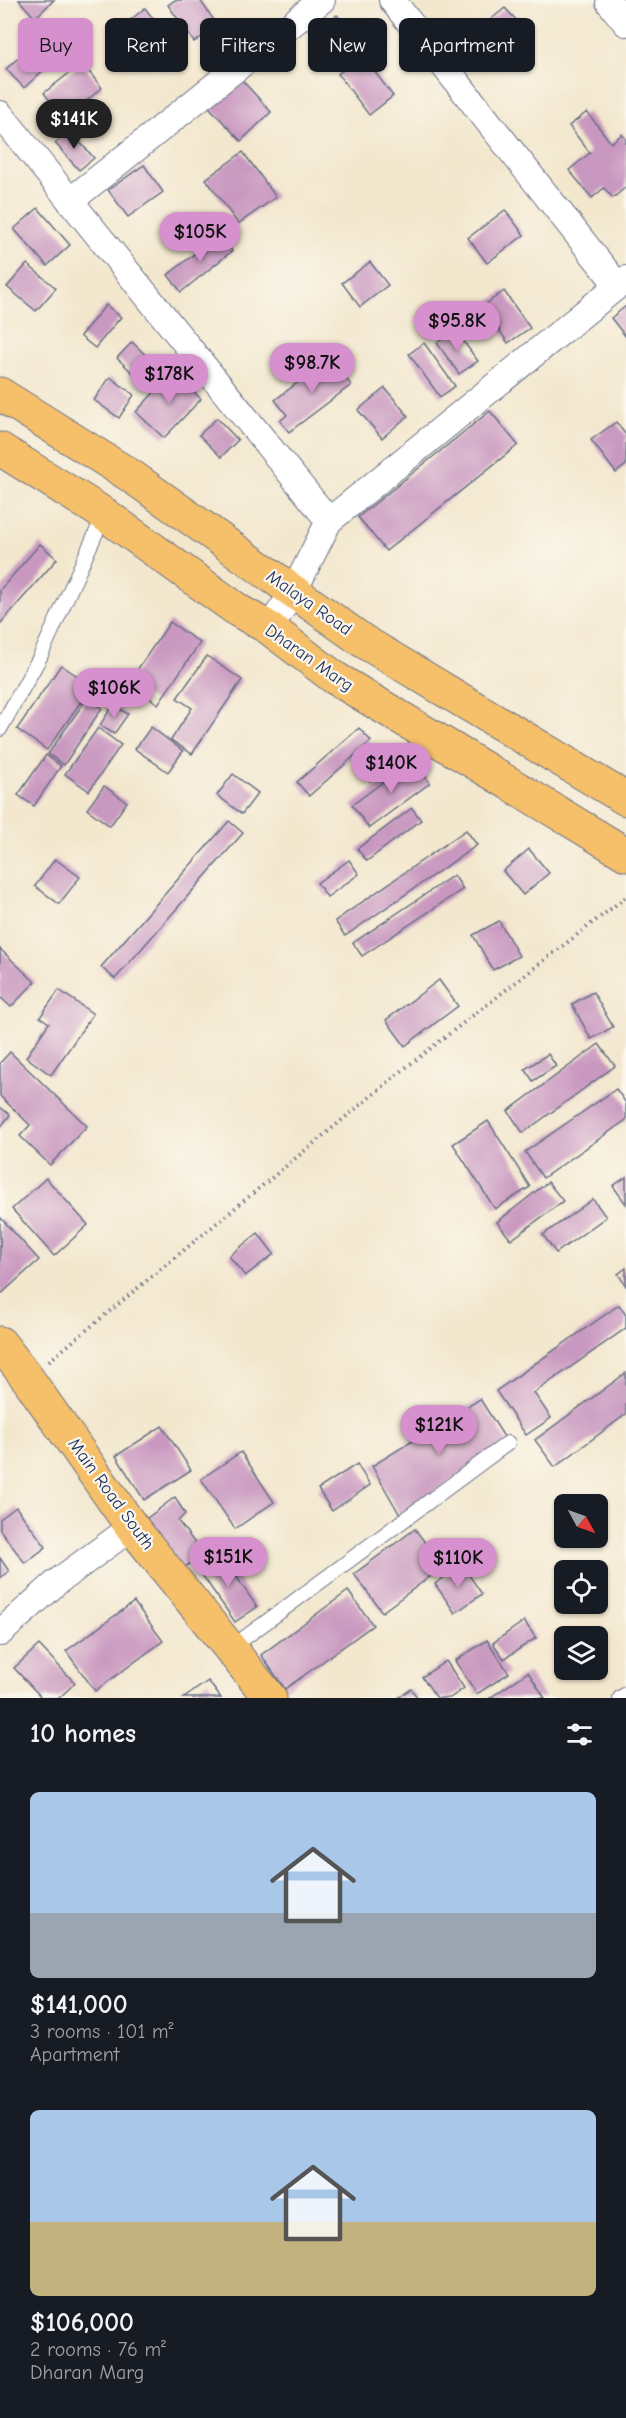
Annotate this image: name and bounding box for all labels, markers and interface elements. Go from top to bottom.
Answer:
chip: Buy [18,18,93,72]
chip: Rent [105,18,188,72]
chip: Filters [200,18,296,72]
chip: New [308,18,387,72]
chip: Apartment [399,18,535,72]
pin: $141K [32,99,116,150]
text: $141K [50,107,98,130]
pin: $105K [158,212,242,263]
text: $105K [173,220,227,243]
pin: $95.8K [408,301,506,352]
text: $95.8K [428,309,486,332]
pin: $98.7K [263,343,361,394]
text: $98.7K [284,351,340,374]
pin: $178K [127,354,211,405]
text: $178K [144,362,194,385]
street label: Malaya Road [262,566,356,640]
street label: Dharan Marg [261,620,357,696]
pin: $106K [72,668,156,719]
text: $106K [87,676,141,699]
pin: $140K [349,743,433,794]
text: $140K [365,751,417,774]
pin: $121K [397,1405,481,1456]
text: $121K [415,1413,463,1436]
street label: Main Road South [63,1434,159,1554]
north arrow [554,1494,608,1548]
map controls [554,1494,608,1680]
pin: $151K [186,1537,270,1588]
pin: $110K [416,1538,500,1589]
text: $151K [203,1545,253,1568]
text: $110K [433,1546,483,1569]
button: locate [554,1560,608,1614]
button: layers [554,1626,608,1680]
icon: filters [563,1718,596,1751]
text: 10 homes [30,1719,136,1749]
icon: home [259,1831,367,1939]
text: $141,000 [30,1990,128,2020]
text: 3 rooms · 101 m² [30,2020,174,2043]
text: Apartment [30,2043,120,2066]
icon: home [259,2149,367,2257]
text: $106,000 [30,2308,134,2338]
text: 2 rooms · 76 m² [30,2338,166,2361]
text: Dharan Marg [30,2361,144,2384]

